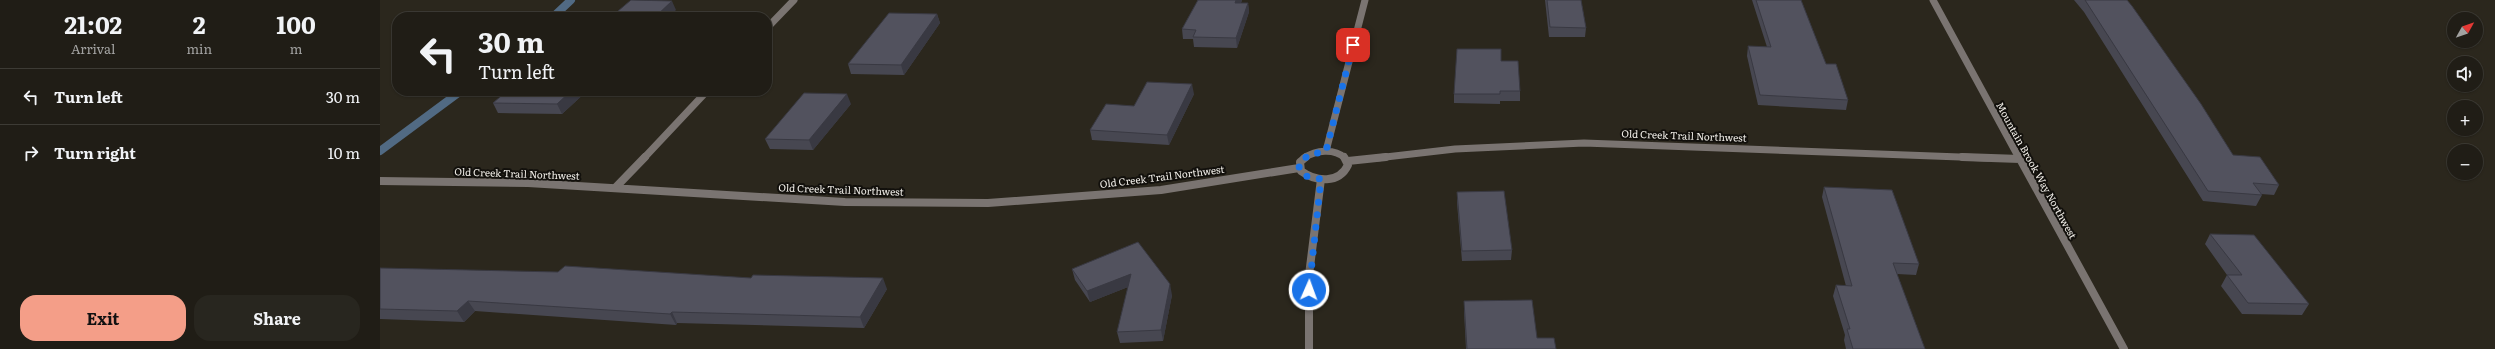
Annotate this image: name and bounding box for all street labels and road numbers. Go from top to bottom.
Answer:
street label: Mountain Brook Way Northwest [1993,99,2081,241]
street label: Old Creek Trail Northwest [1621,125,1747,145]
street label: Old Creek Trail Northwest [1099,161,1225,191]
street label: Old Creek Trail Northwest [454,163,580,183]
street label: Old Creek Trail Northwest [778,179,904,199]

